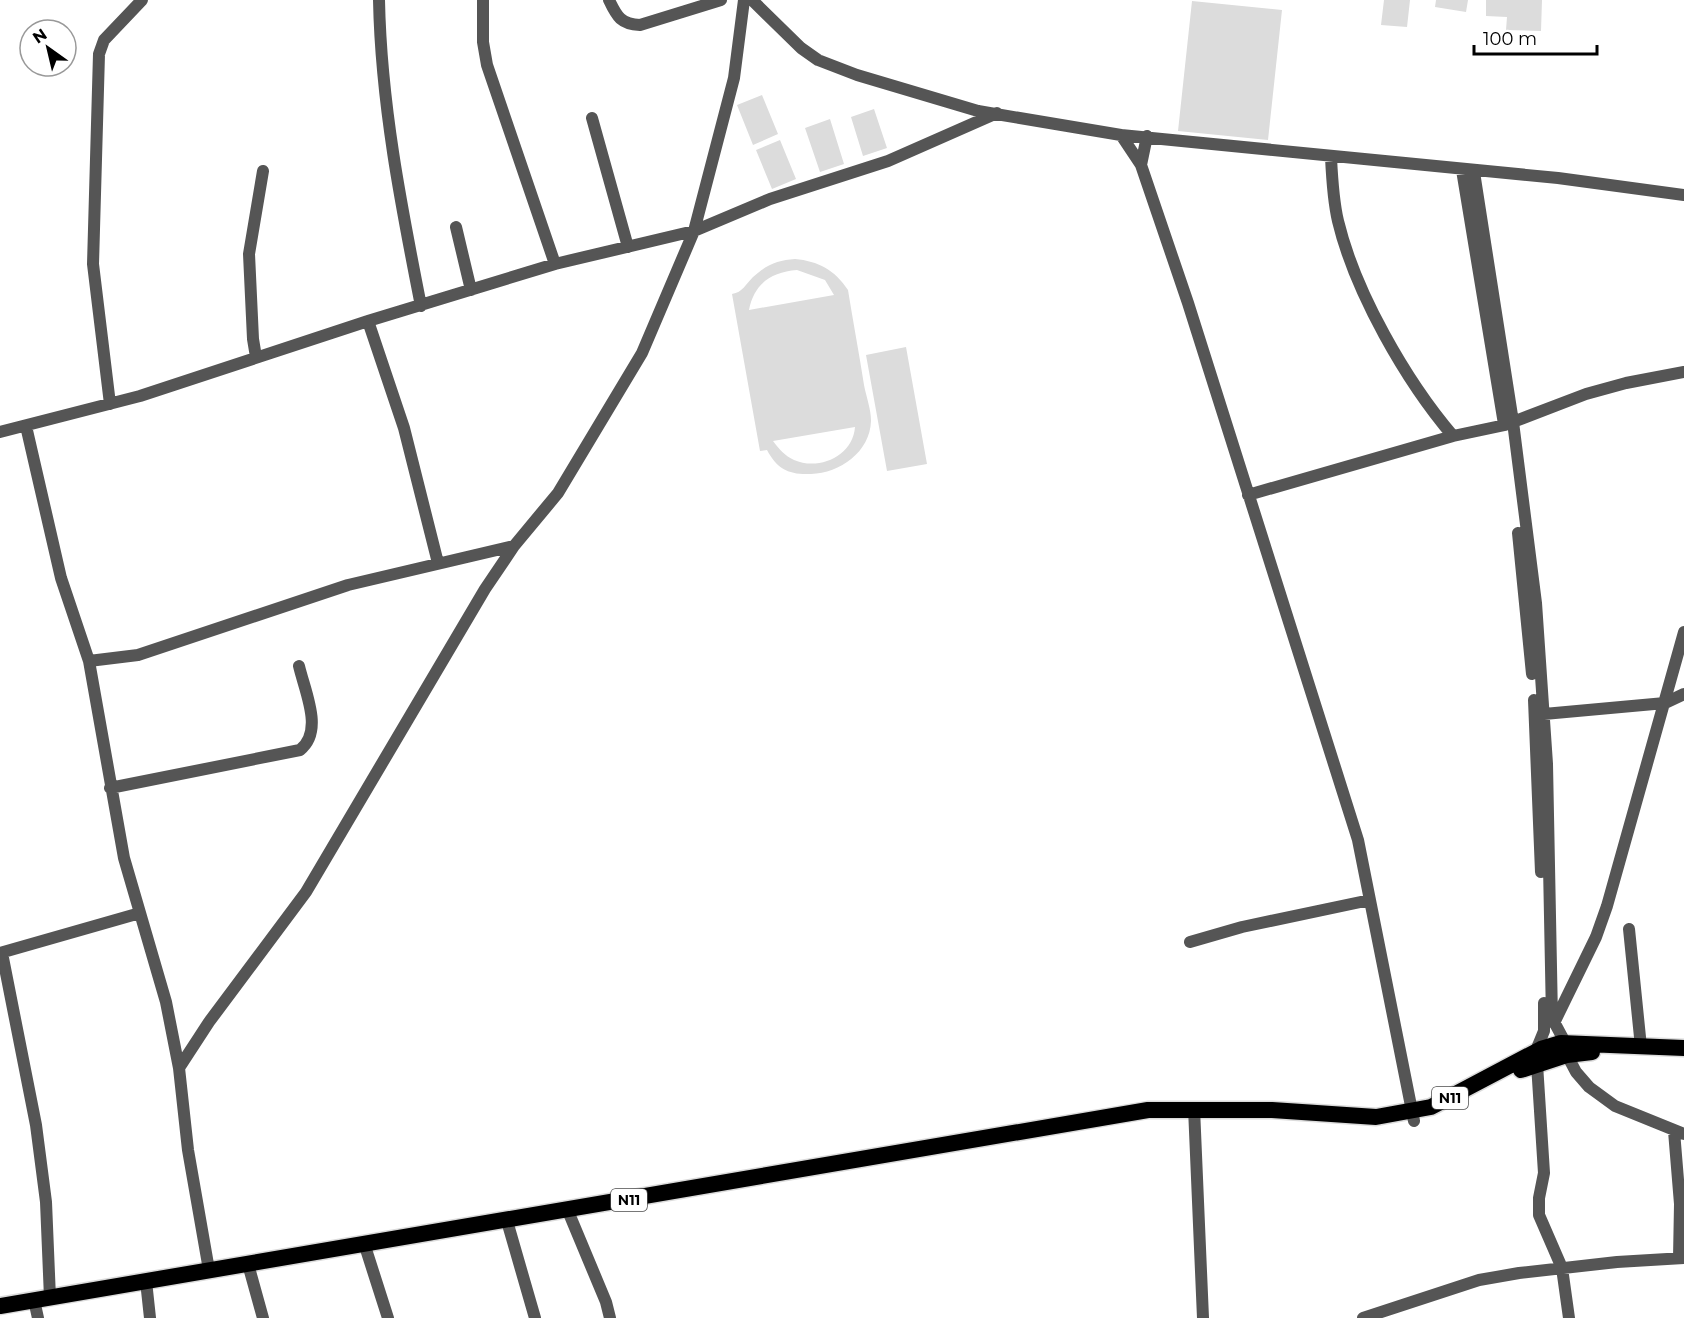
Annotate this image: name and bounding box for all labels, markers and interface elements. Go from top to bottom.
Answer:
north arrow [18,18,78,78]
scale bar [1474,18,1597,56]
text: N [29,24,51,47]
text: 100 m [1483,28,1537,50]
road number: N11 [1432,1087,1468,1109]
road number: N11 [611,1189,647,1211]

